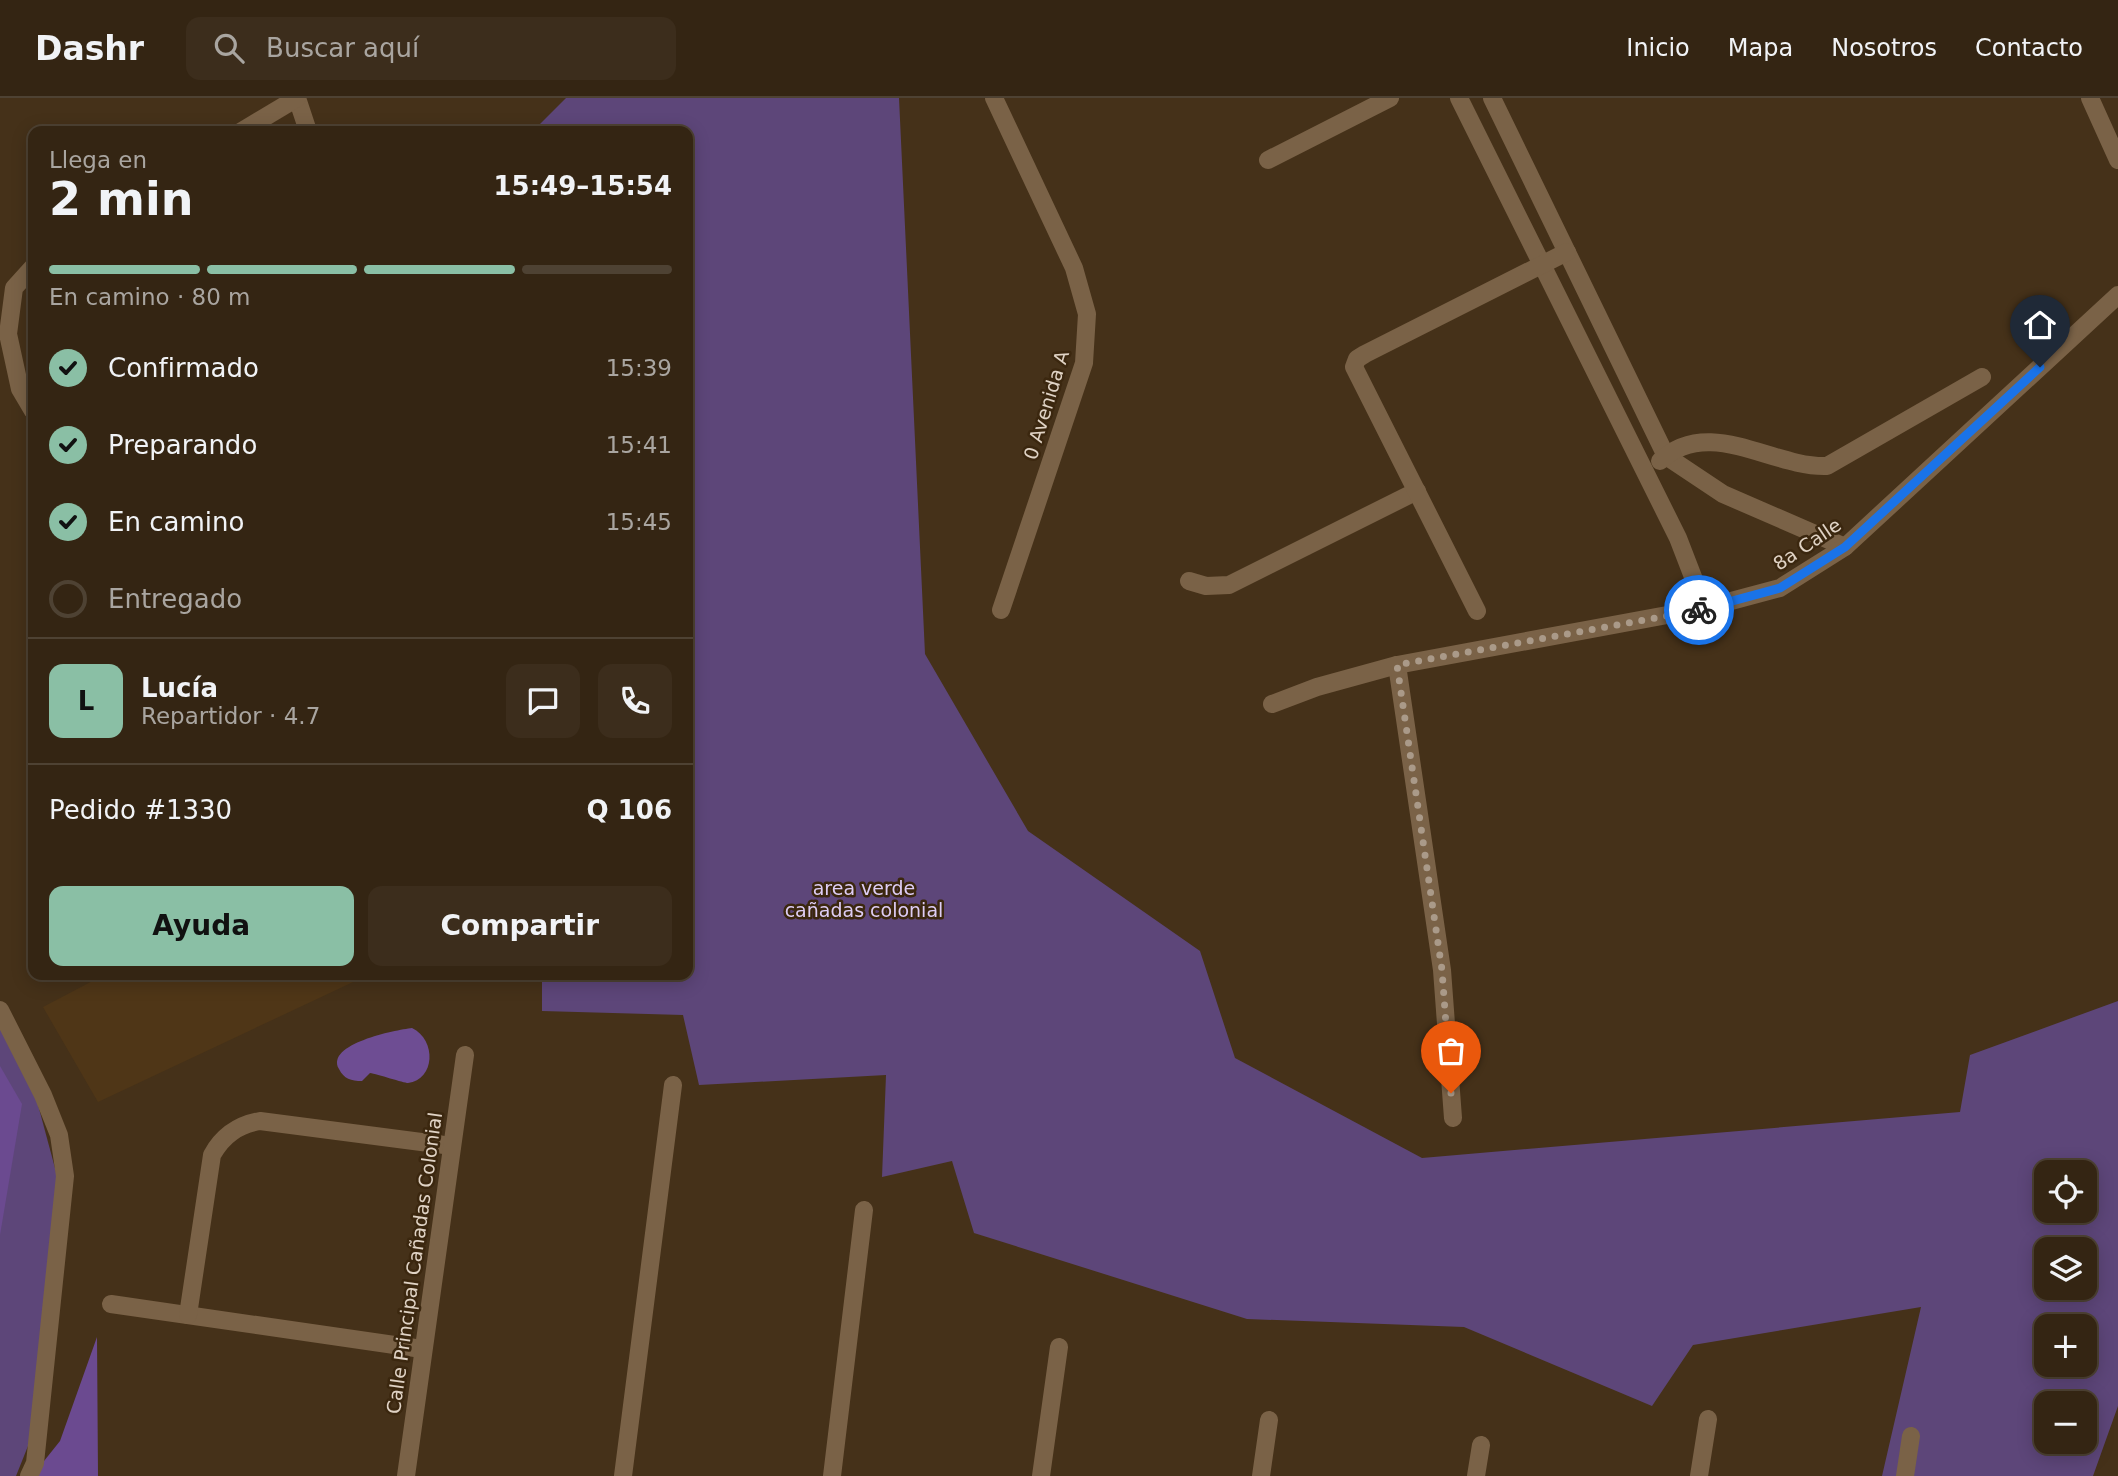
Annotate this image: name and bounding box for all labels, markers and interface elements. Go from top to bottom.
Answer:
search box [186,17,676,80]
text: Dashr [35,29,144,68]
icon: search [210,29,248,67]
text: Buscar aquí [266,33,419,63]
text: Inicio [1626,34,1690,62]
text: Mapa [1728,34,1793,62]
text: Nosotros [1831,34,1937,62]
text: Contacto [1975,34,2083,62]
text: Llega en [49,147,147,173]
text: 15:49–15:54 [493,171,672,201]
text: 2 min [49,172,193,226]
text: En camino · 80 m [49,284,251,310]
pin [2010,295,2070,367]
icon: home [2021,306,2059,344]
street label: 0 Avenida A [1019,348,1073,462]
icon: check [49,349,87,387]
text: Confirmado [108,353,259,383]
text: 15:39 [606,355,672,381]
icon: check [49,426,87,464]
text: Preparando [108,430,257,460]
text: 15:41 [606,432,672,458]
icon: check [49,503,87,541]
text: En camino [108,507,244,537]
text: 15:45 [606,509,672,535]
street label: 8a Calle [1769,513,1845,575]
courier [1664,575,1734,645]
text: Entregado [108,584,242,614]
icon: bike [1680,591,1718,629]
button: chat [506,664,580,738]
button: phone [598,664,672,738]
text: Lucía [141,673,218,703]
text: L [78,686,94,716]
text: Repartidor · 4.7 [141,703,320,729]
text: Pedido #1330 [49,795,232,825]
text: Q 106 [587,795,672,825]
park label: area verde cañadas colonial [785,877,943,921]
button: Ayuda [49,886,354,966]
button: Compartir [368,886,672,966]
pin [1421,1021,1481,1093]
icon: bag [1432,1032,1470,1070]
street label: Calle Principal Cañadas Colonial [382,1111,446,1415]
map controls [2034,1160,2097,1454]
button: locate [2034,1160,2097,1223]
button: layers [2034,1237,2097,1300]
button: + [2034,1314,2097,1377]
button: − [2034,1391,2097,1454]

